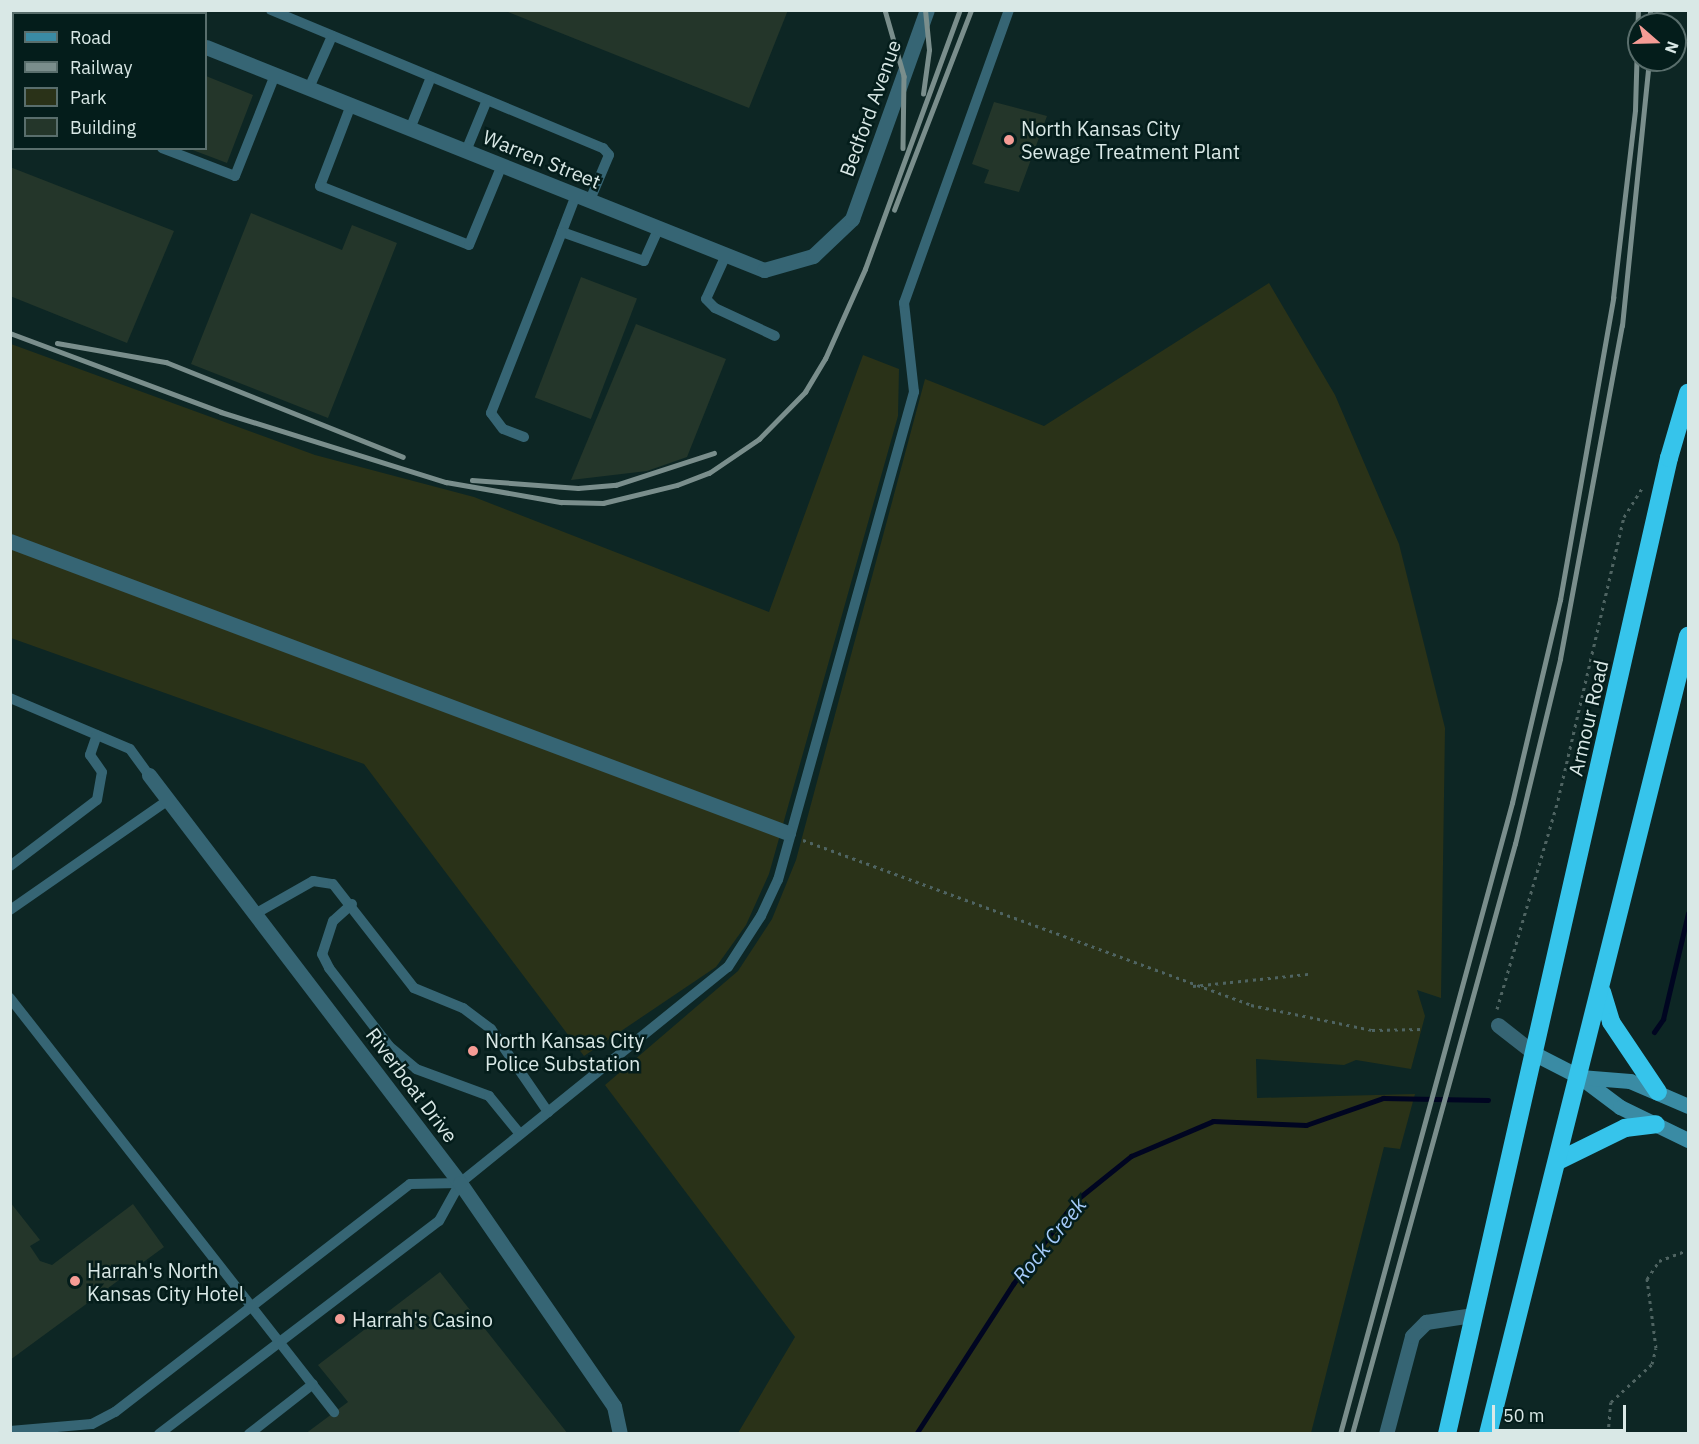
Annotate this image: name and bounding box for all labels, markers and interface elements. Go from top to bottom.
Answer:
legend [12,12,207,150]
north arrow [1627,12,1687,72]
text: Road [70,26,111,49]
street label: Bedford Avenue [834,36,906,180]
text: N [1661,39,1683,56]
text: Railway [70,56,132,79]
text: Park [70,86,106,109]
text: Building [70,116,136,139]
place label: North Kansas City Sewage Treatment Plant [1021,116,1240,163]
street label: Warren Street [480,124,604,194]
marker: North Kansas City Sewage Treatment Plant [1002,133,1016,147]
street label: Armour Road [1563,658,1613,778]
street label: Riverboat Drive [361,1023,463,1147]
place label: North Kansas City Police Substation [485,1028,645,1075]
marker: North Kansas City Police Substation [466,1044,480,1058]
water label: Rock Creek [1007,1192,1091,1288]
place label: Harrah's North Kansas City Hotel [87,1258,244,1305]
marker: Harrah's North Kansas City Hotel [68,1274,82,1288]
place label: Harrah's Casino [352,1307,493,1331]
marker: Harrah's Casino [333,1312,347,1326]
scale bar [1495,1393,1628,1431]
text: 50 m [1503,1404,1545,1427]

